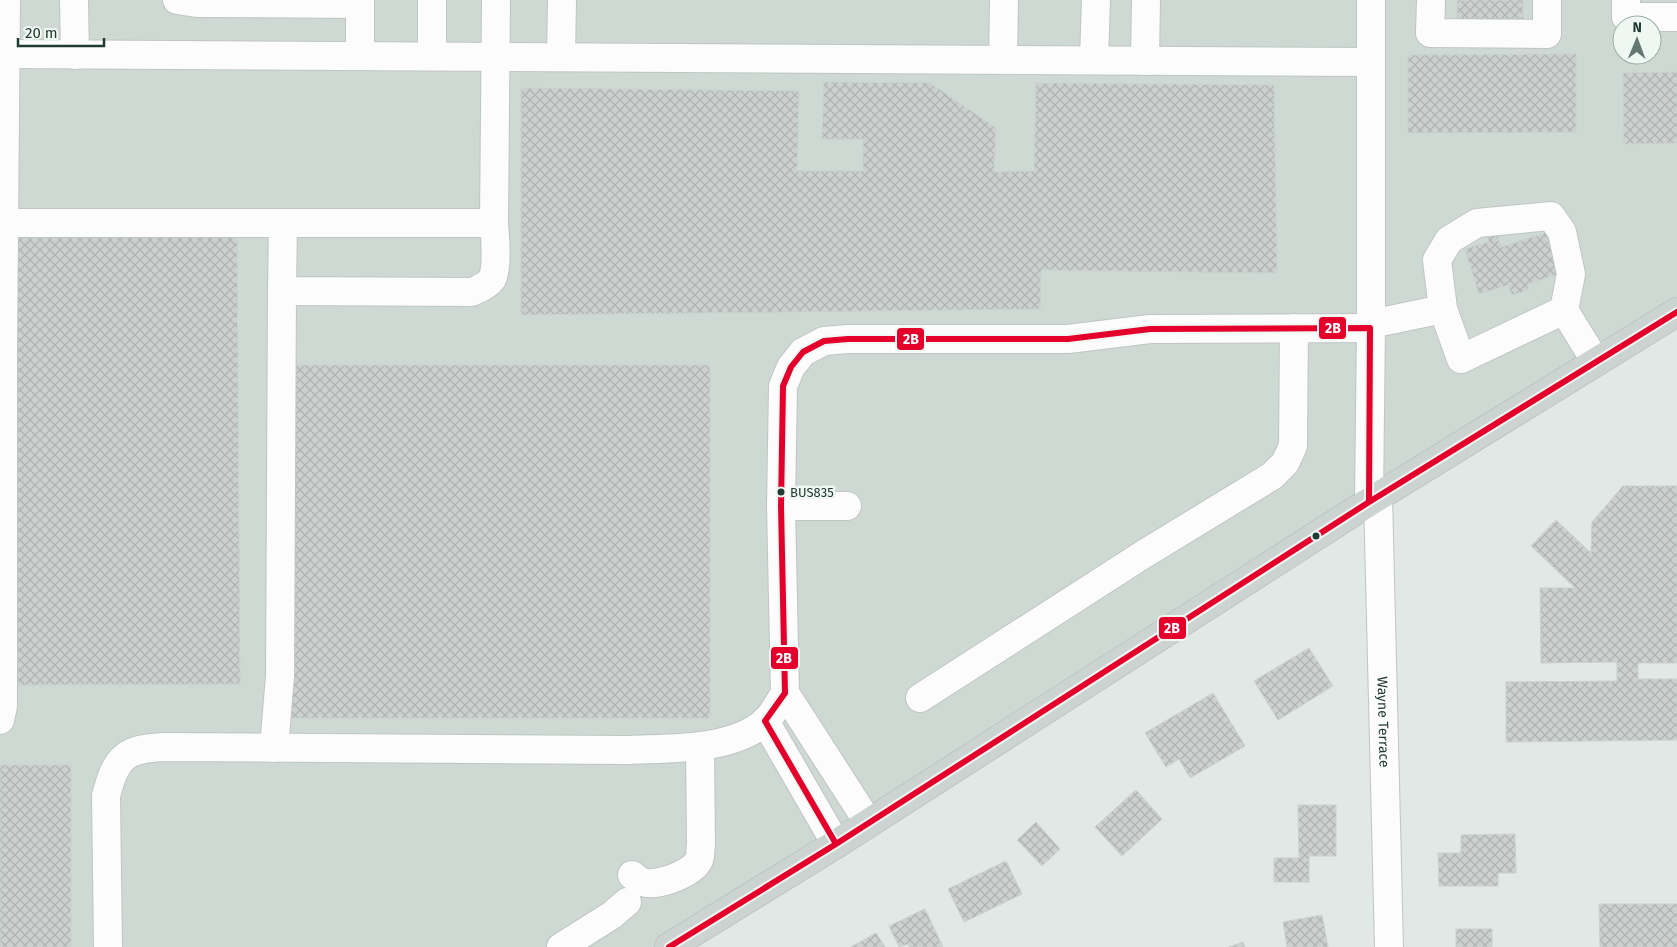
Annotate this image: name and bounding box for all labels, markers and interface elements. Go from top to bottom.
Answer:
scale bar [18,15,104,47]
north arrow [1612,15,1662,65]
text: N [1632,19,1642,36]
text: 20 m [25,24,58,42]
line badge: 2B [1318,316,1347,340]
text: 2B [1325,320,1341,337]
line badge: 2B [896,327,925,351]
text: 2B [903,331,919,348]
place label: BUS835 [790,485,834,500]
marker: BUS835 [776,487,786,497]
unlabelled marker [1311,531,1321,541]
line badge: 2B [1158,616,1187,640]
text: 2B [1164,620,1180,637]
line badge: 2B [770,646,799,670]
text: 2B [776,650,792,667]
street label: Wayne Terrace [1374,676,1393,768]

